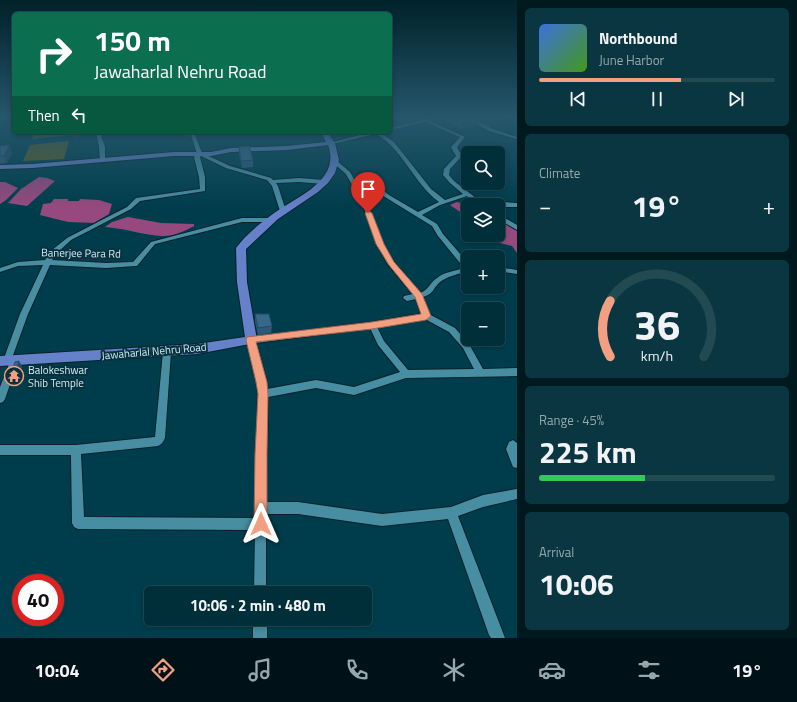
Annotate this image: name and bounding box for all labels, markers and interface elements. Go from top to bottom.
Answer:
text: 150 m [94,19,171,62]
text: Northbound [599,27,678,50]
icon: right [28,28,80,80]
text: June Harbor [599,50,664,70]
text: Jawaharlal Nehru Road [94,58,267,85]
icon: previous [567,88,589,110]
icon: pause [646,88,668,110]
icon: next [725,88,747,110]
text: Then [28,104,60,127]
icon: left [68,104,90,126]
map controls [461,146,505,346]
button: search [461,146,505,190]
text: Climate [539,163,580,183]
pin [351,172,385,213]
icon: arrive [357,178,379,200]
text: 19° [632,183,682,229]
text: − [539,189,551,223]
text: + [763,189,775,223]
button: layers [461,198,505,242]
street label: Banerjee Para Rd [41,244,121,262]
button: + [461,250,505,294]
text: 36 [634,293,680,356]
button: − [461,302,505,346]
street label: Jawaharlal Nehru Road [101,338,207,364]
text: km/h [641,345,673,367]
place label: Balokeshwar Shib Temple [28,362,88,391]
temple icon: Balokeshwar Shib Temple [3,365,25,387]
text: Range · 45% [539,410,604,430]
text: 225 km [539,429,637,475]
position arrow [240,503,282,545]
text: Arrival [539,542,574,562]
text: 10:06 [539,561,614,607]
speed limit sign: 40 [12,574,64,626]
text: 10:06 · 2 min · 480 m [190,594,326,617]
icon: directions [149,656,177,684]
icon: music [246,656,274,684]
icon: phone [343,656,371,684]
icon: climate [440,656,468,684]
icon: car [538,656,566,684]
icon: filters [635,656,663,684]
text: 10:04 [35,657,80,684]
text: 19° [732,657,762,684]

